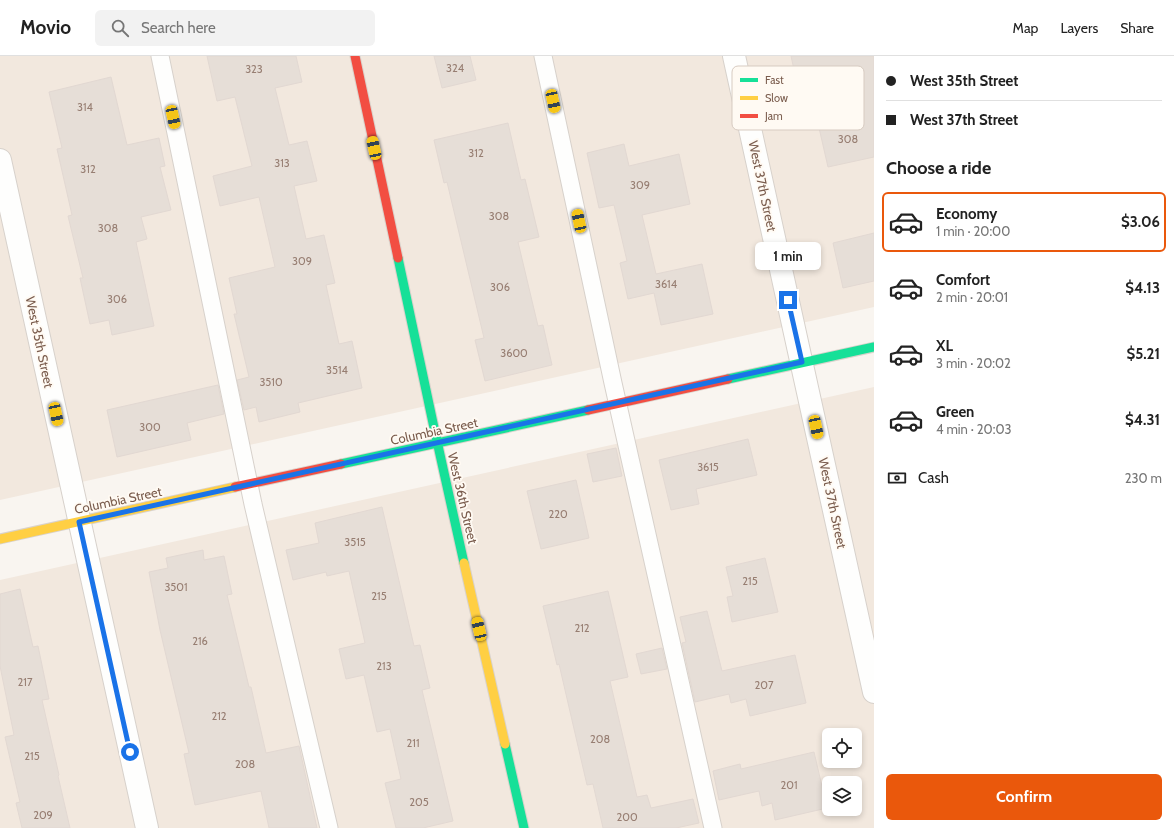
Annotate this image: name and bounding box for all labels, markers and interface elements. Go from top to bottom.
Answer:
search box [95,10,375,46]
text: Movio [20,16,71,39]
icon: search [109,17,131,39]
text: Search here [141,19,216,37]
text: Map [1013,19,1038,37]
text: Layers [1060,19,1098,37]
text: Share [1120,19,1154,37]
house number: 324 [446,61,465,75]
house number: 323 [245,62,263,76]
legend [732,66,864,130]
text: West 35th Street [910,72,1019,90]
text: Fast [765,73,784,87]
car [545,88,561,114]
text: Slow [765,91,788,105]
house number: 314 [77,100,94,114]
car [165,104,181,130]
text: Jam [764,109,783,123]
text: West 37th Street [910,111,1018,129]
house number: 308 [838,132,858,146]
car [366,135,382,161]
street label: West 37th Street [746,139,781,233]
house number: 312 [468,146,484,160]
house number: 313 [274,156,290,170]
text: Choose a ride [886,157,991,179]
house number: 312 [80,162,96,176]
house number: 309 [630,178,650,192]
icon: car [888,204,924,240]
text: Economy [936,205,997,223]
car [571,208,587,234]
house number: 308 [489,209,509,223]
text: $3.06 [1121,213,1160,231]
house number: 308 [98,221,118,235]
text: 1 min · 20:00 [936,223,1010,239]
callout: 1 min [755,242,821,270]
text: 1 min [773,248,803,264]
house number: 309 [292,254,312,268]
icon: car [888,270,924,306]
text: Comfort [936,271,990,289]
house number: 3614 [655,277,678,291]
text: $4.13 [1125,279,1160,297]
house number: 306 [490,280,510,294]
text: 2 min · 20:01 [936,289,1008,305]
route end [779,291,797,309]
house number: 306 [107,292,127,306]
street label: West 35th Street [23,295,58,390]
icon: car [888,336,924,372]
text: XL [936,337,953,355]
text: $5.21 [1126,345,1160,363]
house number: 3600 [500,346,528,360]
text: 3 min · 20:02 [936,355,1011,371]
house number: 3514 [326,363,349,377]
house number: 3510 [259,375,283,389]
car [48,401,64,427]
icon: car [888,402,924,438]
text: Green [936,403,974,421]
text: $4.31 [1125,411,1160,429]
street label: Columbia Street [389,414,480,448]
car [808,414,824,440]
house number: 300 [139,420,161,434]
text: 4 min · 20:03 [936,421,1012,437]
street label: West 36th Street [445,451,481,546]
street label: West 37th Street [816,456,851,550]
house number: 3615 [697,460,719,474]
icon: cash [886,467,908,489]
text: Cash [918,469,949,487]
text: 230 m [1125,470,1162,486]
street label: Columbia Street [73,483,164,517]
house number: 220 [548,507,568,521]
house number: 3515 [344,535,366,549]
house number: 215 [742,574,758,588]
house number: 3501 [164,580,188,594]
house number: 215 [371,589,387,603]
car [470,616,488,642]
house number: 212 [574,621,590,635]
house number: 216 [192,634,208,648]
house number: 213 [376,659,392,673]
house number: 217 [18,675,33,689]
house number: 207 [755,678,774,692]
house number: 212 [211,709,227,723]
map controls [822,728,862,816]
button: locate [822,728,862,768]
house number: 208 [590,732,610,746]
house number: 211 [407,736,419,750]
route start [121,743,139,761]
house number: 215 [24,749,40,763]
house number: 208 [235,757,255,771]
button: Confirm [886,774,1162,820]
button: layers [822,776,862,816]
house number: 201 [780,778,798,792]
house number: 205 [409,795,429,809]
house number: 209 [33,808,53,822]
house number: 200 [616,810,638,824]

